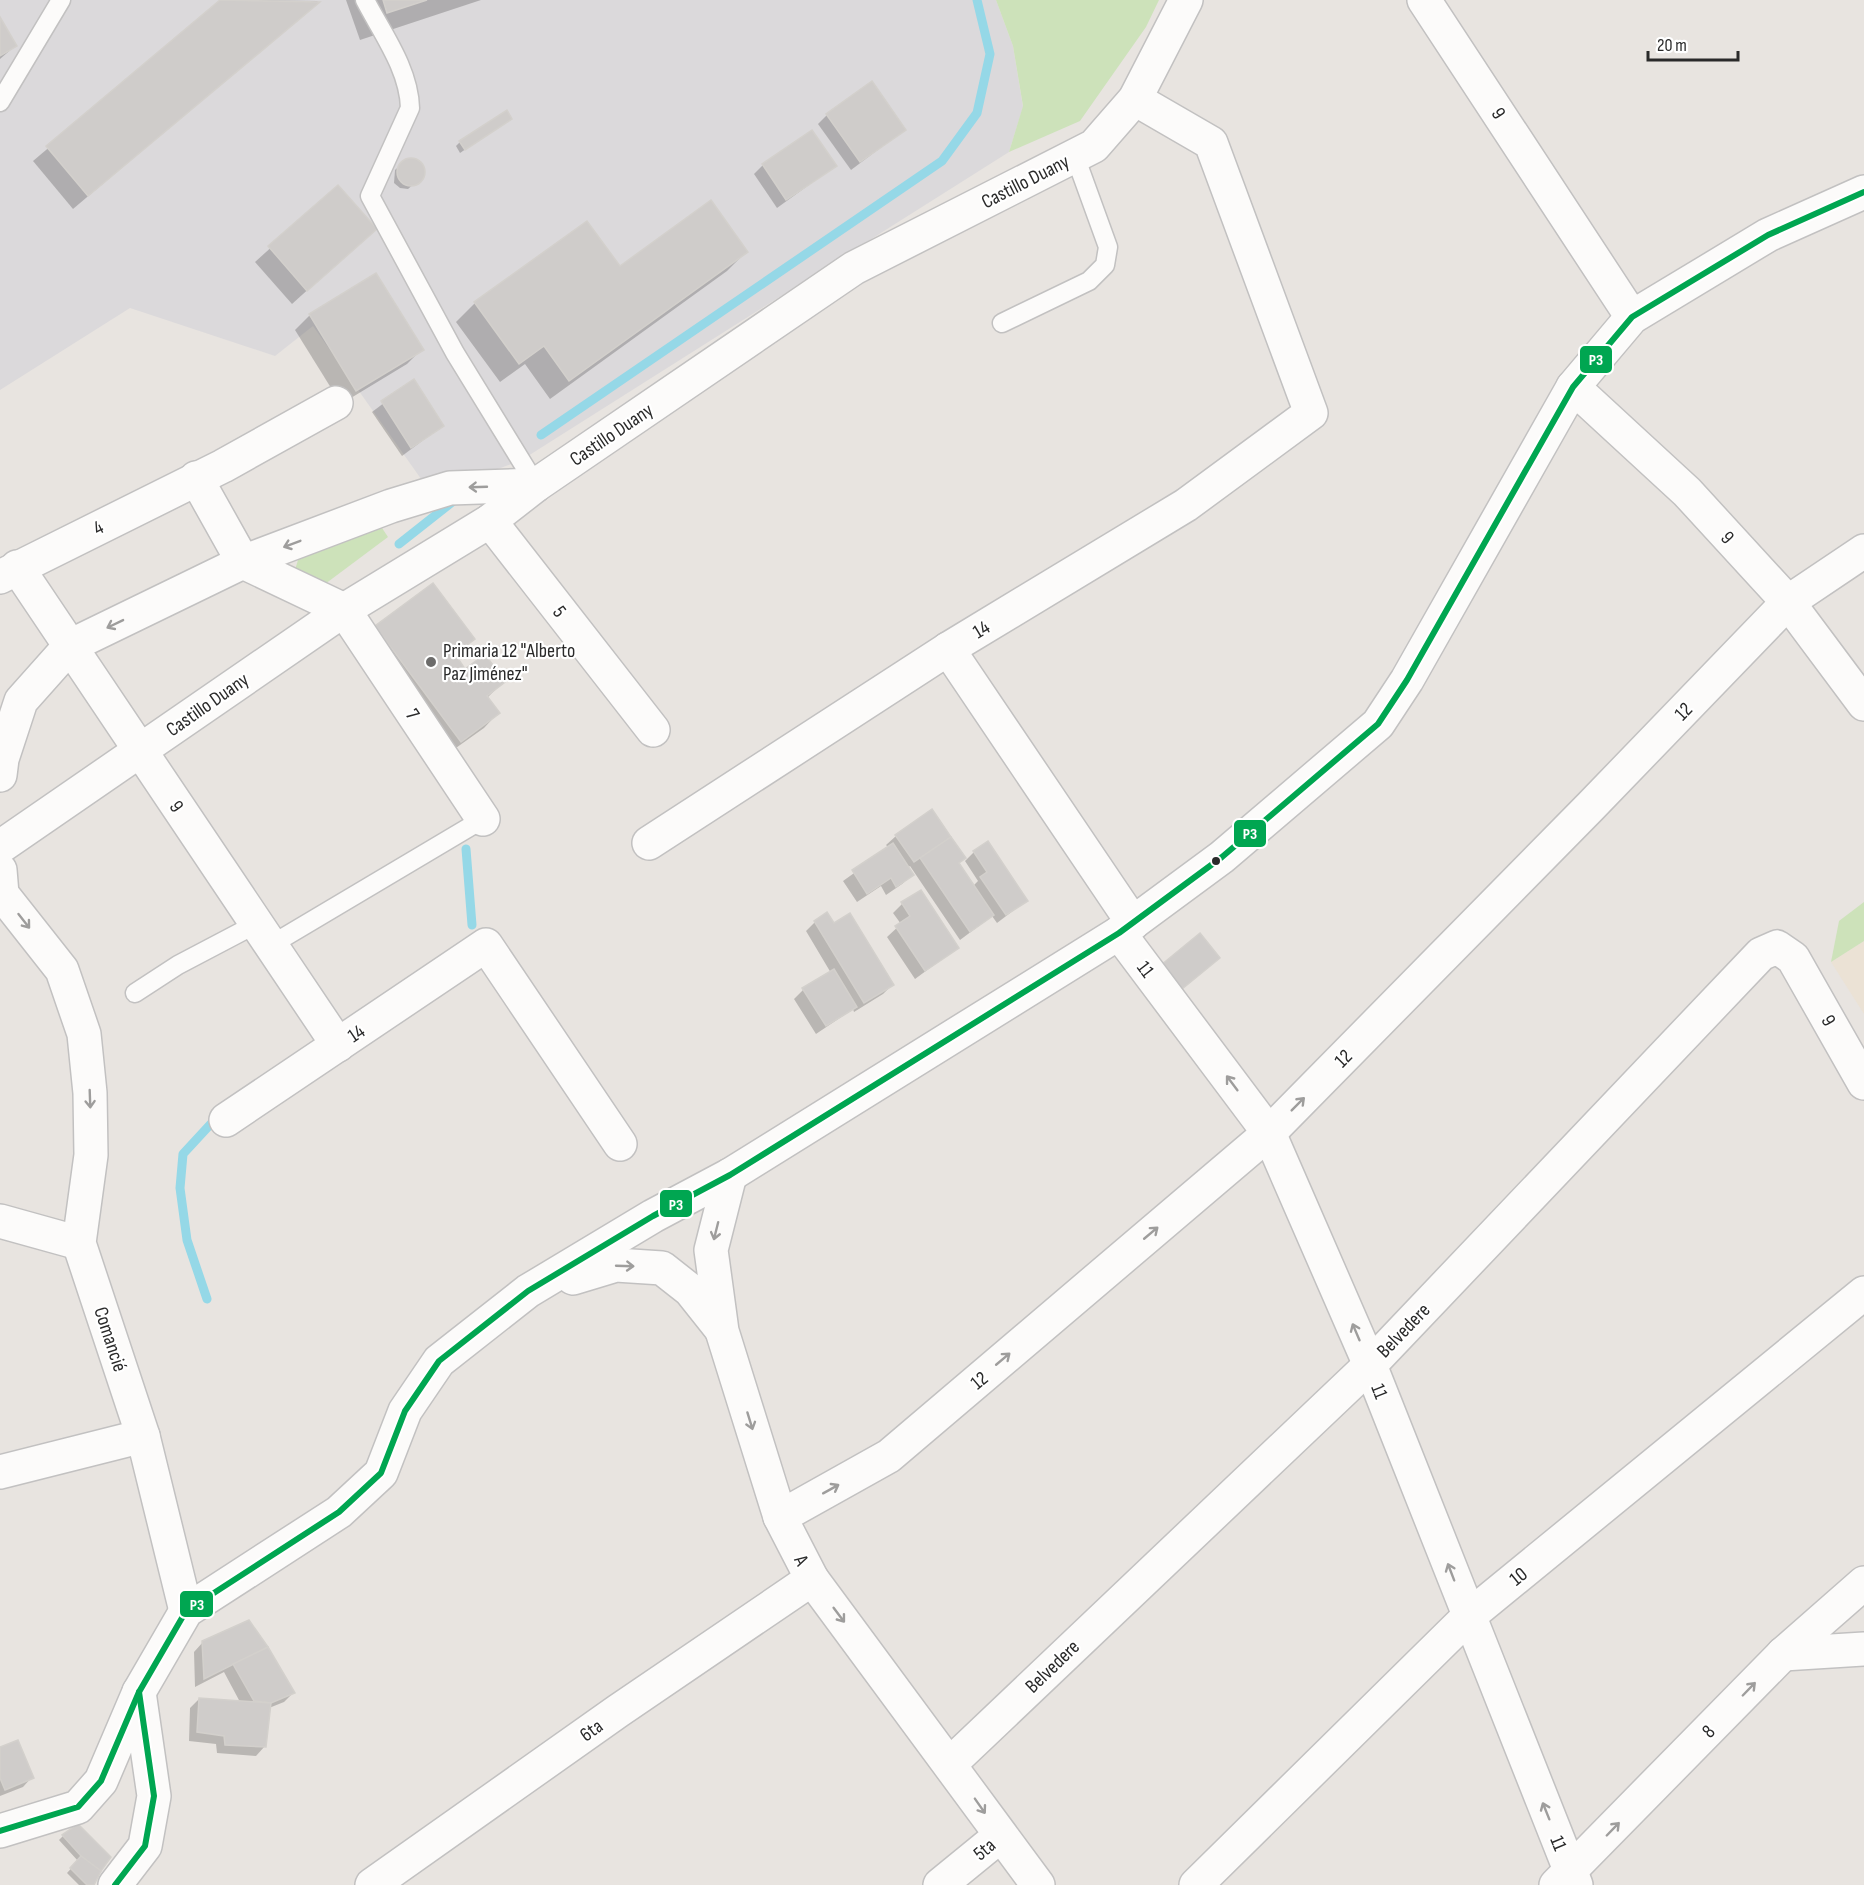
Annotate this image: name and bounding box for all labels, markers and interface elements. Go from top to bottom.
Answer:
scale bar [1648,24,1738,62]
text: 20 m [1657,35,1687,56]
street label: 9 [1486,103,1511,124]
street label: Castillo Duany [978,149,1074,214]
line badge: P3 [1579,345,1613,374]
text: P3 [1589,351,1603,370]
street label: Castillo Duany [565,398,658,471]
one-way arrow [468,481,488,493]
street label: 4 [89,515,107,541]
street label: 9 [1715,526,1739,549]
one-way arrow [284,539,302,550]
street label: 5 [547,601,571,622]
street label: 14 [969,616,994,644]
one-way arrow [106,619,124,631]
place label: Primaria 12 "Alberto Paz Jiménez" [443,639,575,686]
marker: Primaria 12 "Alberto Paz Jiménez" [424,655,438,669]
street label: Castillo Duany [162,668,254,742]
street label: 12 [1670,698,1698,726]
street label: 7 [400,705,424,725]
street label: 9 [164,796,189,817]
line badge: P3 [1233,819,1267,848]
text: P3 [1243,825,1257,844]
unlabelled marker [1210,855,1222,867]
one-way arrow [17,913,30,929]
street label: 11 [1131,957,1159,982]
street label: 9 [1816,1011,1841,1030]
street label: 14 [343,1020,370,1048]
street label: 12 [1330,1045,1358,1073]
one-way arrow [1225,1076,1238,1092]
one-way arrow [84,1089,96,1109]
one-way arrow [1290,1097,1305,1112]
line badge: P3 [659,1189,693,1218]
text: P3 [669,1196,683,1215]
one-way arrow [709,1222,721,1241]
one-way arrow [1143,1226,1158,1240]
one-way arrow [614,1260,634,1272]
street label: Belvedere [1372,1299,1435,1363]
street label: Comancié [88,1304,132,1375]
one-way arrow [1349,1323,1361,1341]
one-way arrow [995,1352,1010,1366]
street label: 12 [966,1367,993,1395]
street label: 11 [1365,1381,1393,1402]
one-way arrow [745,1411,756,1430]
one-way arrow [822,1482,839,1494]
street label: A [788,1550,814,1570]
street label: 10 [1505,1562,1532,1591]
one-way arrow [1444,1563,1455,1581]
line badge: P3 [179,1590,214,1618]
text: P3 [190,1596,204,1615]
one-way arrow [833,1607,846,1623]
street label: Belvedere [1021,1635,1085,1698]
one-way arrow [1742,1682,1756,1697]
street label: 6ta [575,1714,608,1747]
street label: 8 [1697,1720,1720,1743]
one-way arrow [974,1798,986,1814]
one-way arrow [1540,1803,1551,1821]
one-way arrow [1605,1821,1620,1836]
street label: 11 [1544,1832,1572,1854]
street label: 5ta [969,1834,1001,1866]

